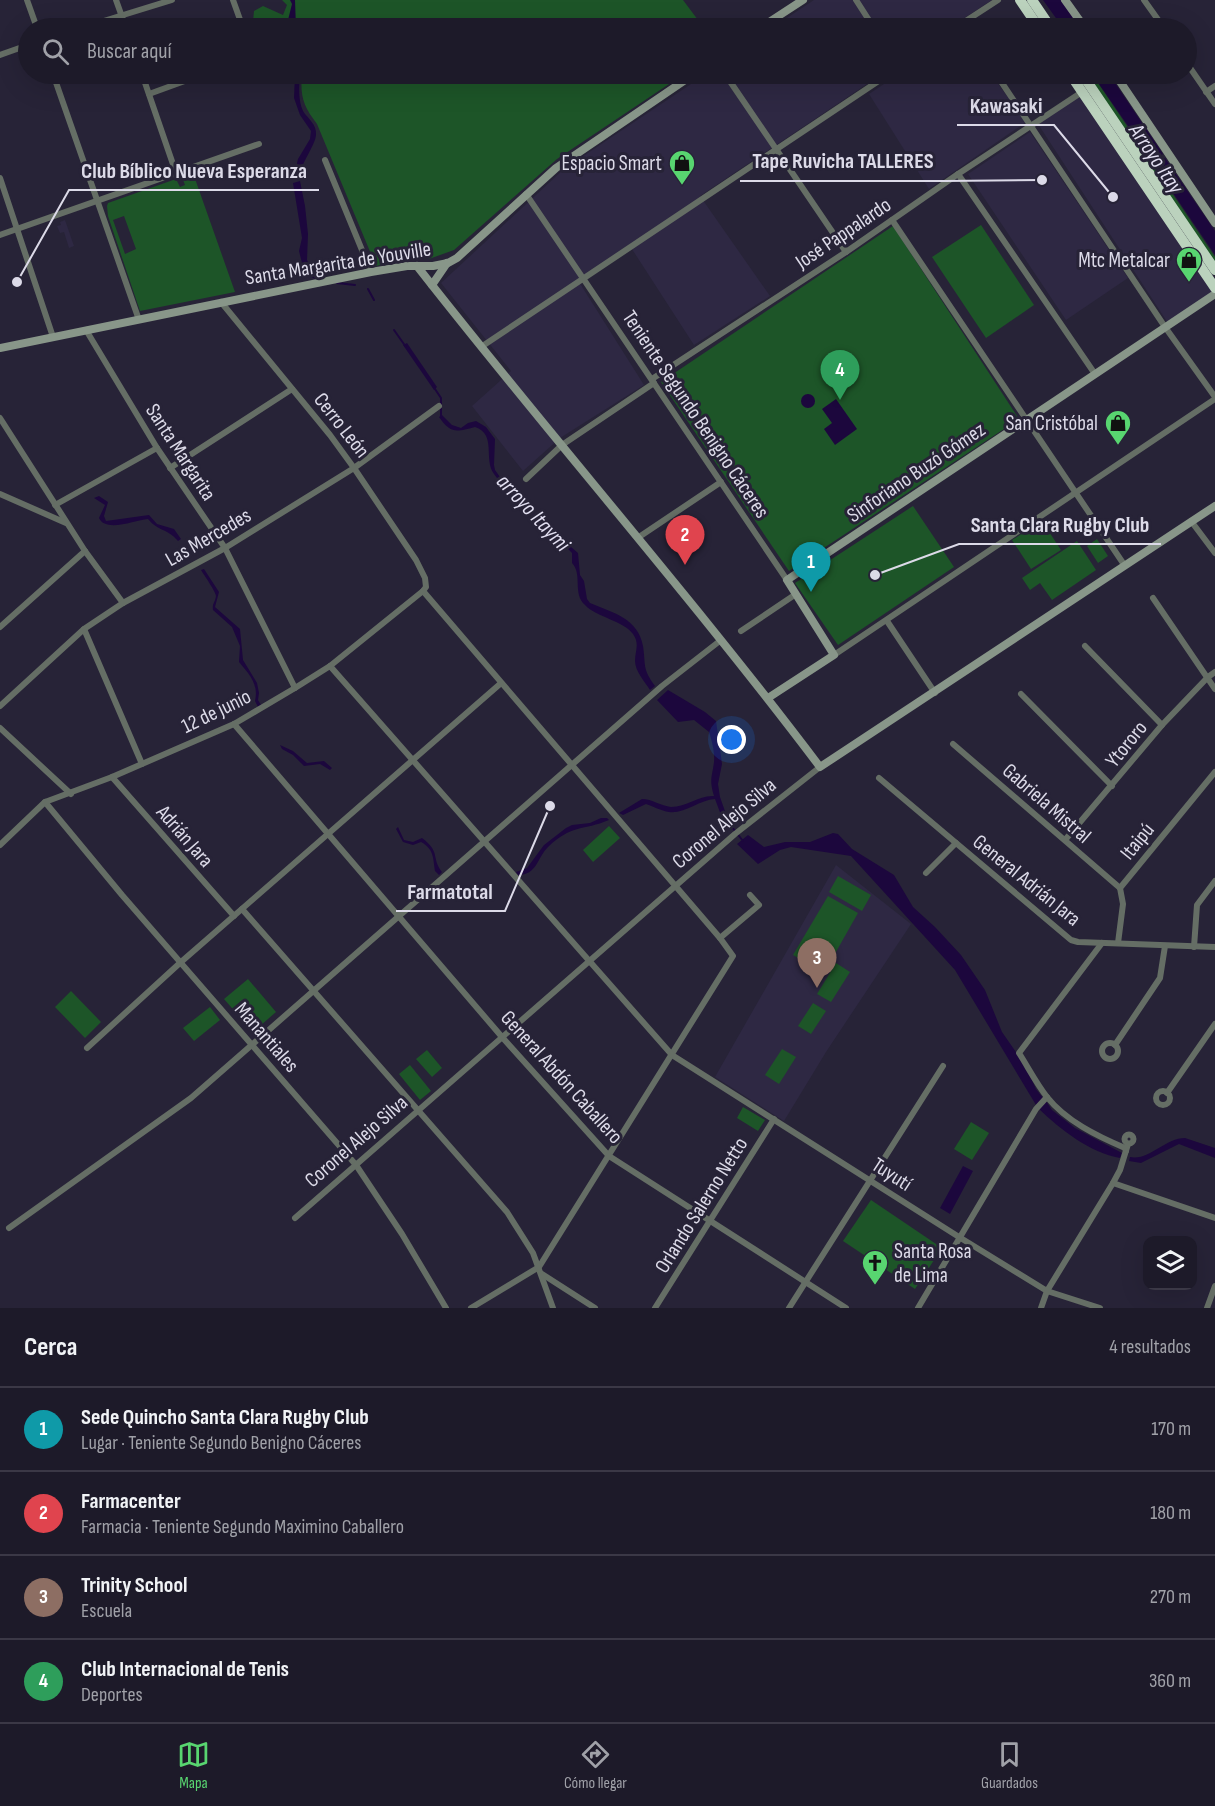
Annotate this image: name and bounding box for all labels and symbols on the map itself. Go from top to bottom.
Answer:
callout: Kawasaki [957,85,1054,125]
text: Kawasaki [970,93,1042,120]
water label: Arroyo Itay [1122,118,1189,200]
callout: Tape Ruvicha TALLERES [740,141,945,181]
shop icon: Espacio Smart [667,148,697,186]
text: Tape Ruvicha TALLERES [752,148,934,175]
callout: Club Bíblico Nueva Esperanza [69,150,319,190]
place label: Espacio Smart [561,151,662,176]
text: Club Bíblico Nueva Esperanza [81,158,307,185]
street label: José Pappalardo [790,192,896,275]
street label: Santa Margarita de Youville [243,236,433,291]
shop icon: Mtc Metalcar [1174,245,1204,283]
place label: Mtc Metalcar [1078,248,1170,273]
street label: Teniente Segundo Benigno Cáceres [617,306,774,523]
pin: 4 [820,350,860,400]
street label: Cerro León [308,388,375,463]
street label: Santa Margarita [140,399,221,505]
shop icon: San Cristóbal [1103,408,1133,446]
place label: San Cristóbal [1005,411,1098,436]
street label: Sinforiano Buzó Gómez [842,417,991,528]
water label: arroyo Itaymi [490,469,576,558]
street label: Las Mercedes [161,503,256,572]
callout: Santa Clara Rugby Club [959,504,1161,544]
text: Santa Clara Rugby Club [971,512,1149,539]
pin: 2 [666,516,704,565]
pin: 1 [792,542,830,592]
street label: 12 de junio [177,684,255,739]
street label: Ytororo [1100,716,1153,773]
your location [717,725,746,754]
street label: Gabriela Mistral [997,758,1096,849]
street label: Coronel Alejo Silva [667,773,781,874]
street label: Adrián Jara [150,799,218,872]
street label: Itaipú [1115,818,1160,865]
street label: General Adrián Jara [968,829,1086,931]
callout: Farmatotal [396,871,505,911]
text: Farmatotal [407,879,493,906]
pin: 3 [798,938,836,988]
street label: Manantiales [229,997,304,1078]
street label: General Abdón Caballero [495,1006,628,1149]
street label: Coronel Alejo Silva [300,1090,413,1193]
street label: Orlando Salerno Netto [650,1133,753,1278]
street label: Tuyutí [867,1152,917,1197]
place label: Santa Rosa de Lima [894,1239,972,1288]
church icon: Santa Rosa de Lima [860,1248,890,1286]

